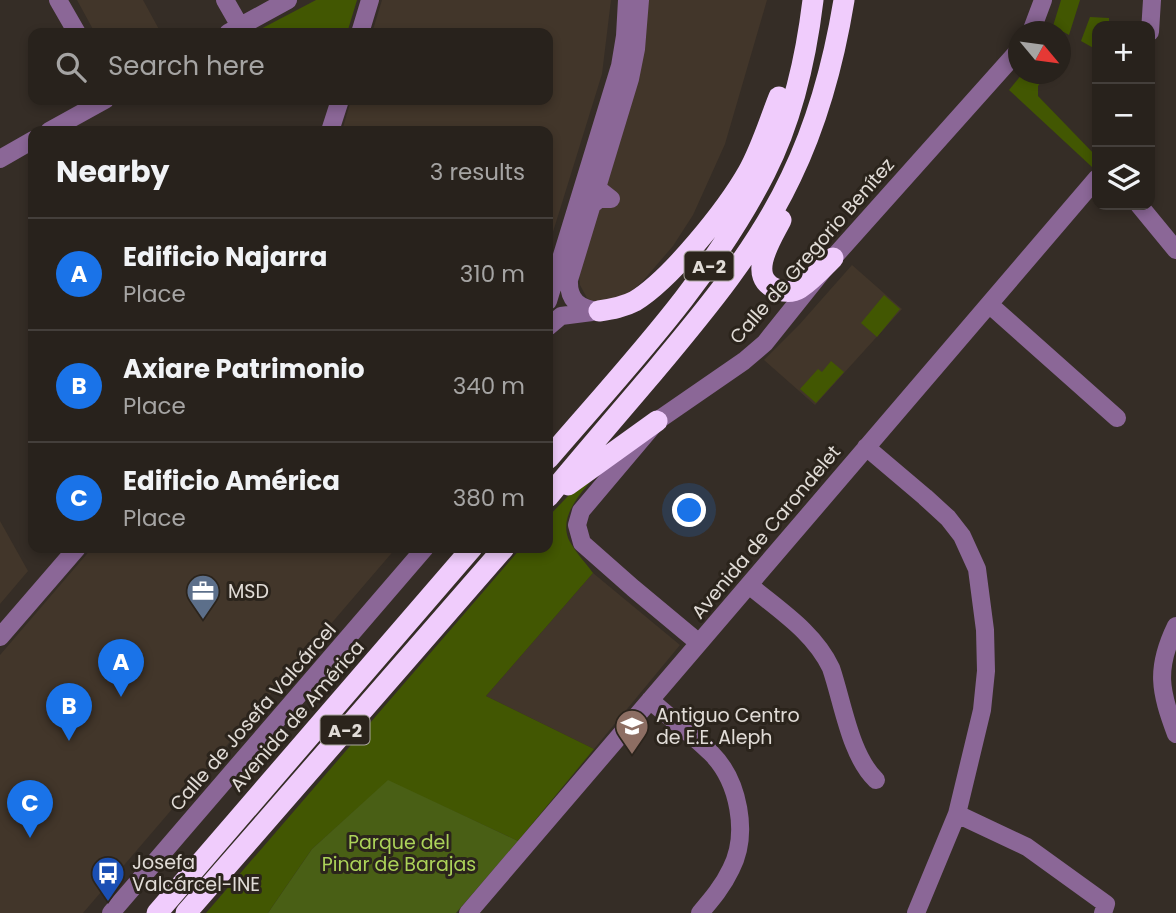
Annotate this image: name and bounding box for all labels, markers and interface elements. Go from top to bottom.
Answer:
north arrow [1008,21,1071,84]
map controls [1092,21,1155,210]
button: + [1092,21,1155,84]
search box [28,28,553,105]
icon: search [52,48,90,86]
text: Search here [108,48,265,84]
button: − [1092,84,1155,147]
button: layers [1092,147,1155,210]
text: Nearby [56,150,170,193]
street label: Calle de Gregorio Benítez [724,152,900,350]
text: 3 results [430,156,525,188]
text: Edificio Najarra [123,239,327,275]
road number: A-2 [684,252,734,280]
text: A [71,258,87,290]
text: 310 m [460,258,525,290]
text: Place [123,278,186,310]
text: Axiare Patrimonio [123,351,365,387]
text: B [71,370,87,402]
text: 340 m [453,370,525,402]
text: Place [123,390,186,422]
street label: Avenida de Carondelet [685,439,847,625]
text: Edificio América [123,463,340,499]
text: C [70,482,88,514]
text: 380 m [453,482,525,514]
your location [672,493,706,527]
text: Place [123,502,186,534]
office icon: MSD [184,572,222,621]
place label: MSD [228,578,269,605]
street label: Calle de Josefa Valcárcel [164,617,342,817]
street label: Avenida de América [224,634,370,798]
pin: A [98,639,144,697]
pin: B [46,683,92,741]
place label: Antiguo Centro de E.E. Aleph [656,702,800,751]
school or university icon: Antiguo Centro de E.E. Aleph [613,707,651,756]
road number: A-2 [320,716,370,744]
pin: C [7,780,53,838]
park label: Parque del Pinar de Barajas [322,829,476,878]
place label: Josefa Valcárcel-INE [132,849,260,898]
bus stop icon: Josefa Valcárcel-INE [89,854,127,903]

